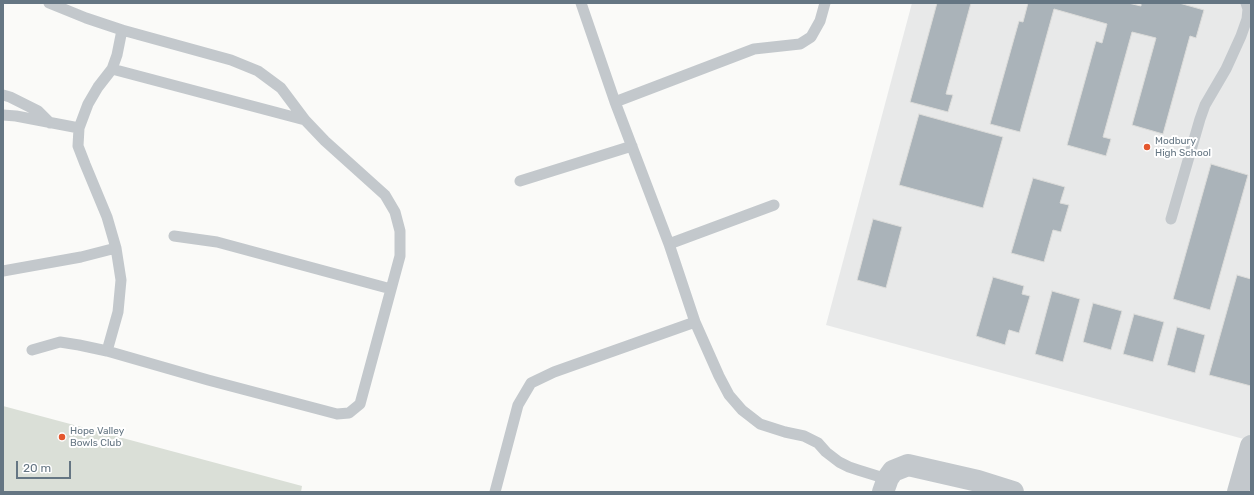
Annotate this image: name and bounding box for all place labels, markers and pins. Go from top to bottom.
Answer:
place label: Modbury High School [1155,135,1211,158]
marker: Modbury High School [1142,142,1152,152]
place label: Hope Valley Bowls Club [70,425,124,448]
marker: Hope Valley Bowls Club [57,432,67,442]

